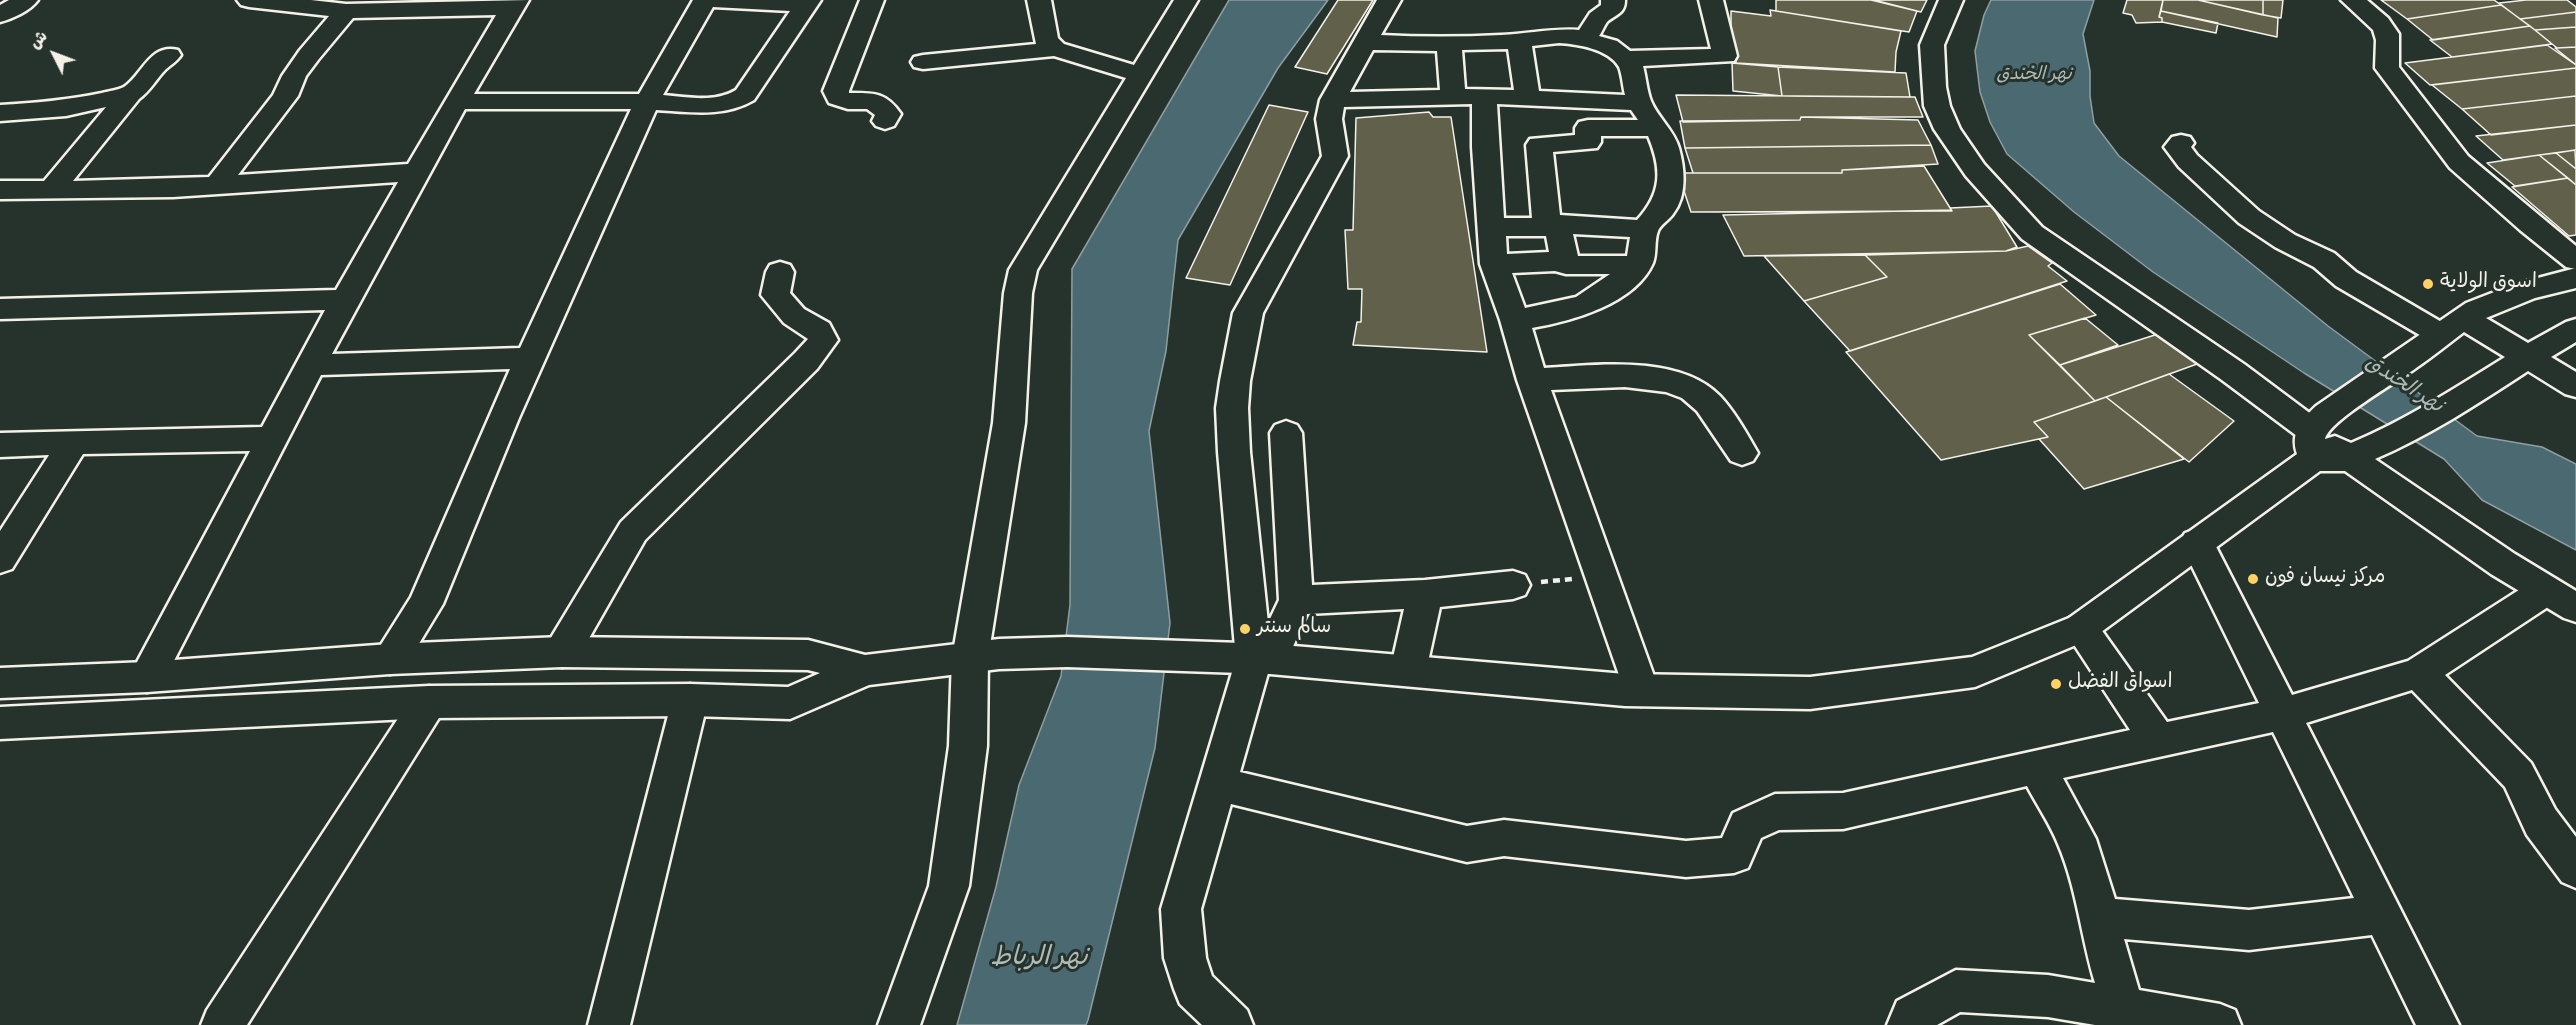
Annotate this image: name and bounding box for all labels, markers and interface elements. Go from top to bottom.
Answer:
north arrow [24,24,84,84]
text: ش [27,29,53,55]
water label: نهر الخندق [1996,65,2072,87]
place label: اسوق الولاية [2440,272,2537,296]
marker: اسوق الولاية [2421,277,2435,291]
water label: نهر الخندق [2359,352,2447,420]
place label: مركز نيسان فون [2265,567,2385,591]
marker: مركز نيسان فون [2246,572,2260,586]
place label: سالم سنتر [1257,617,1331,641]
marker: سالم سنتر [1238,622,1252,636]
place label: اسواق الفضل [2068,672,2172,696]
marker: اسواق الفضل [2049,677,2063,691]
water label: نهر الرباط [990,944,1088,976]

